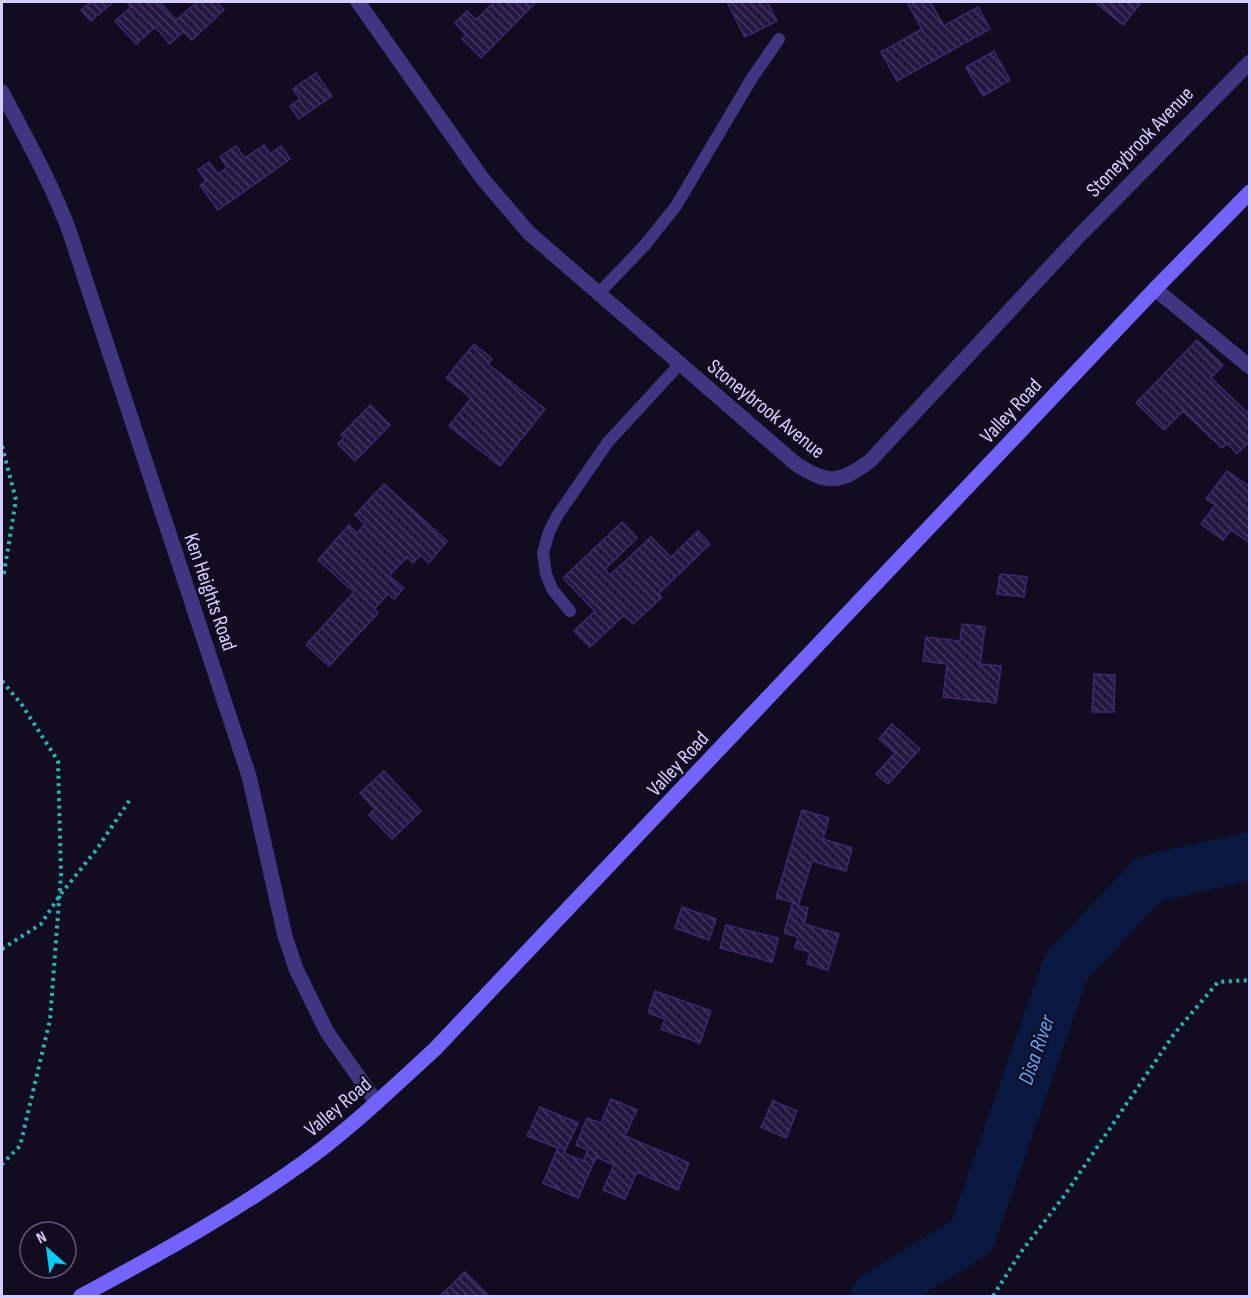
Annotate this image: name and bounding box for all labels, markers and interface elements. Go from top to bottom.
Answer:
street label: Stoneybrook Avenue [1081,82,1199,202]
street label: Stoneybrook Avenue [702,354,830,464]
street label: Valley Road [975,373,1047,449]
street label: Ken Heights Road [178,530,242,654]
street label: Valley Road [642,726,714,802]
water label: Disa River [1013,1011,1062,1088]
street label: Valley Road [300,1072,376,1142]
north arrow [18,1220,78,1280]
text: N [33,1228,50,1248]

